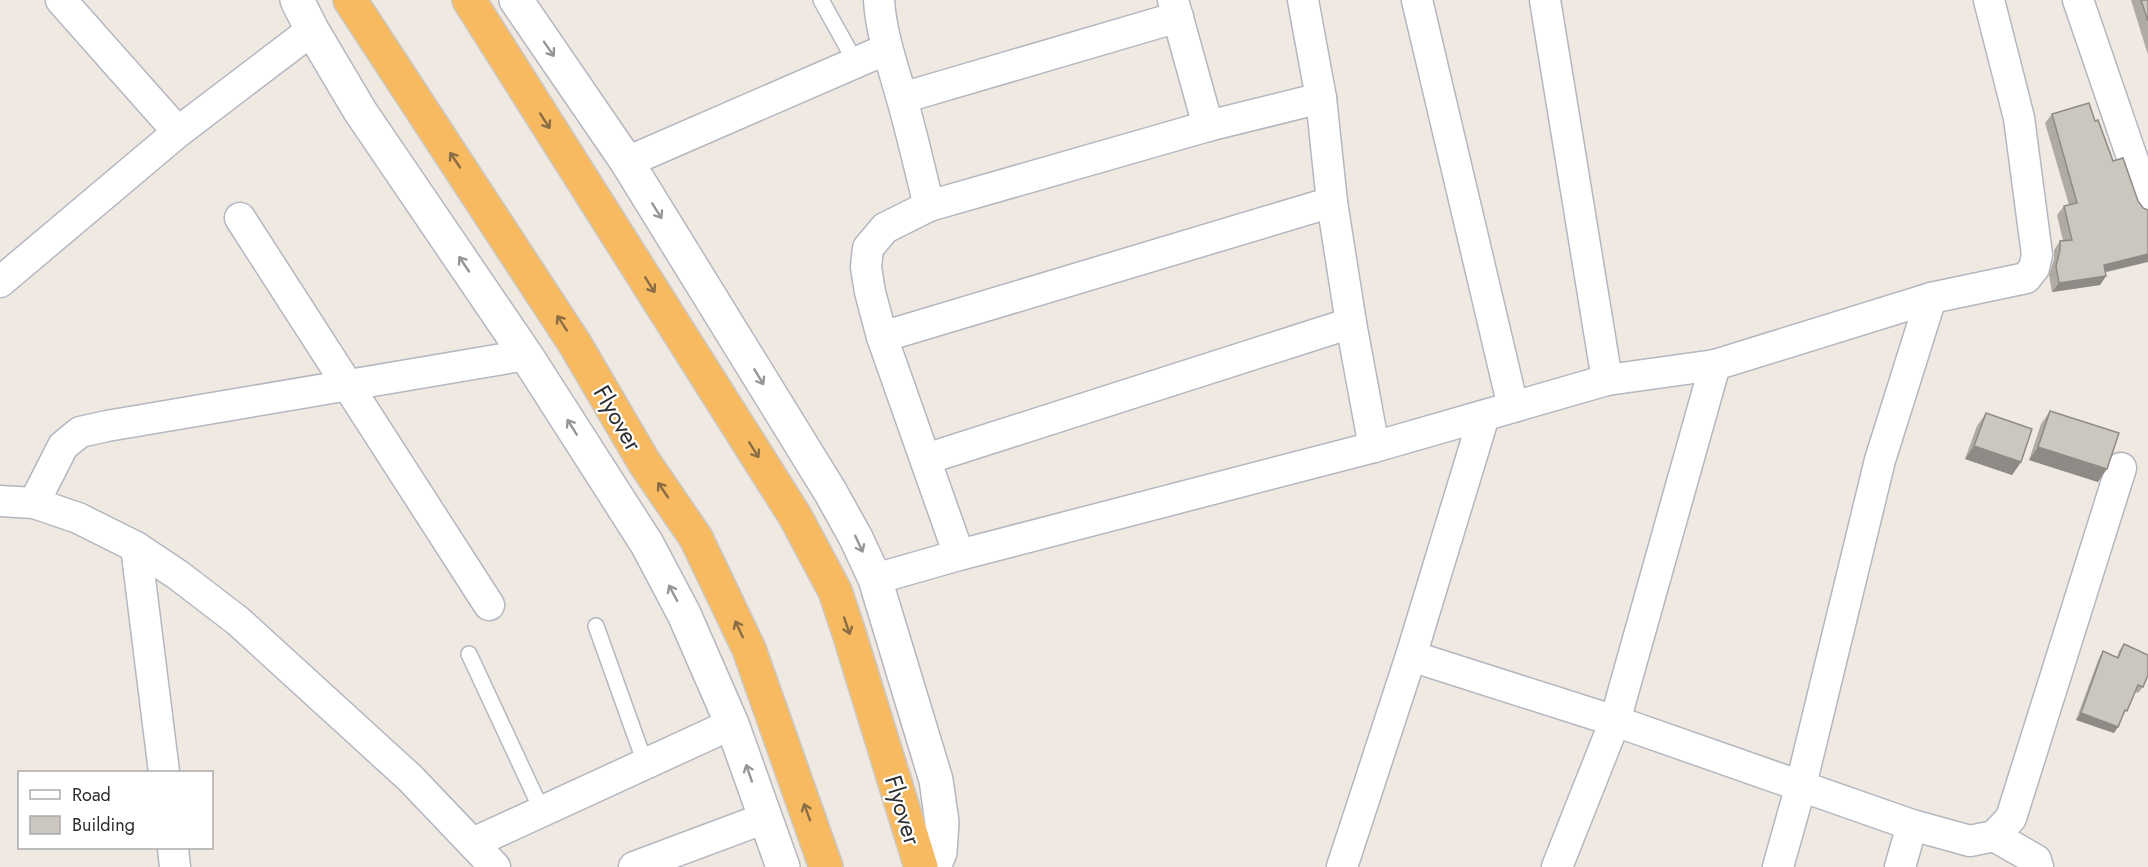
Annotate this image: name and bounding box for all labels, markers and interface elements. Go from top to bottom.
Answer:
one-way arrow [543,40,555,56]
one-way arrow [539,112,552,129]
one-way arrow [449,153,461,169]
one-way arrow [651,202,663,219]
one-way arrow [458,256,470,273]
one-way arrow [644,276,656,293]
one-way arrow [556,316,568,332]
one-way arrow [754,368,766,385]
street label: Flyover [585,378,651,458]
one-way arrow [565,419,577,436]
one-way arrow [748,441,760,458]
one-way arrow [657,482,669,499]
one-way arrow [853,535,865,553]
one-way arrow [667,585,679,602]
one-way arrow [842,616,853,635]
one-way arrow [733,621,745,639]
one-way arrow [742,764,753,783]
legend [18,771,213,849]
street label: Flyover [876,771,930,850]
text: Road [72,782,111,808]
one-way arrow [800,803,811,822]
text: Building [72,812,135,838]

